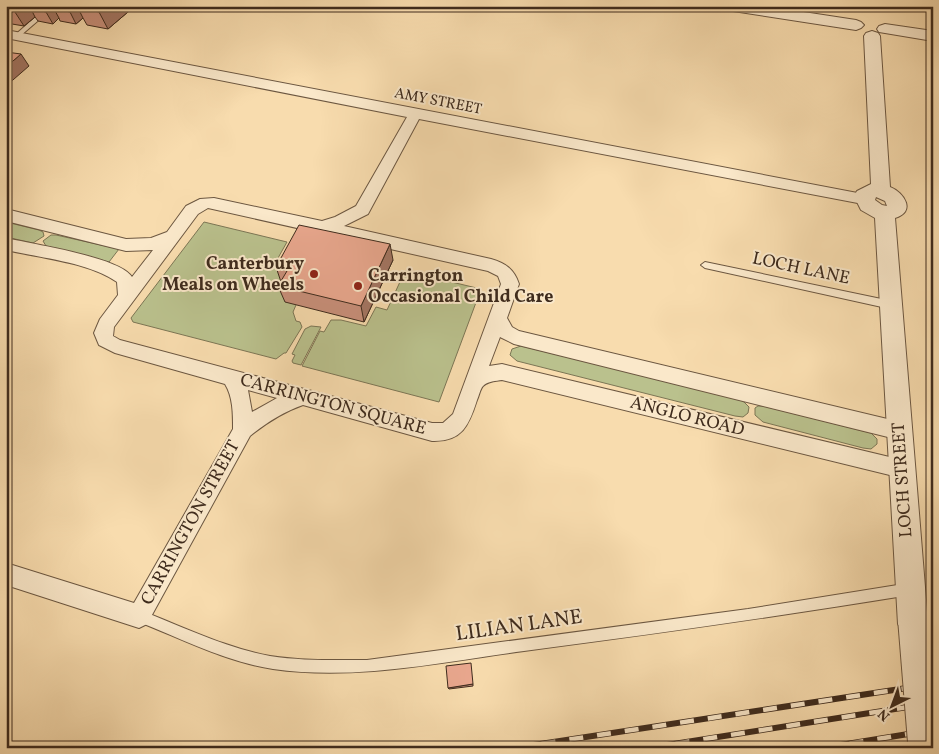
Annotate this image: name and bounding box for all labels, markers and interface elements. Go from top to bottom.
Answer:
street label: AMY STREET [392,83,484,121]
street label: LOCH LANE [750,246,852,292]
place label: Canterbury Meals on Wheels [162,252,304,298]
place label: Carrington Occasional Child Care [368,264,553,310]
marker: Canterbury Meals on Wheels [308,268,320,280]
marker: Carrington Occasional Child Care [352,280,364,292]
street label: CARRINGTON SQUARE [237,368,429,442]
street label: ANGLO ROAD [627,391,747,443]
street label: LOCH STREET [886,421,919,539]
street label: CARRINGTON STREET [135,436,247,610]
street label: LILIAN LANE [454,603,584,649]
north arrow [866,682,916,732]
text: N [874,704,894,725]

